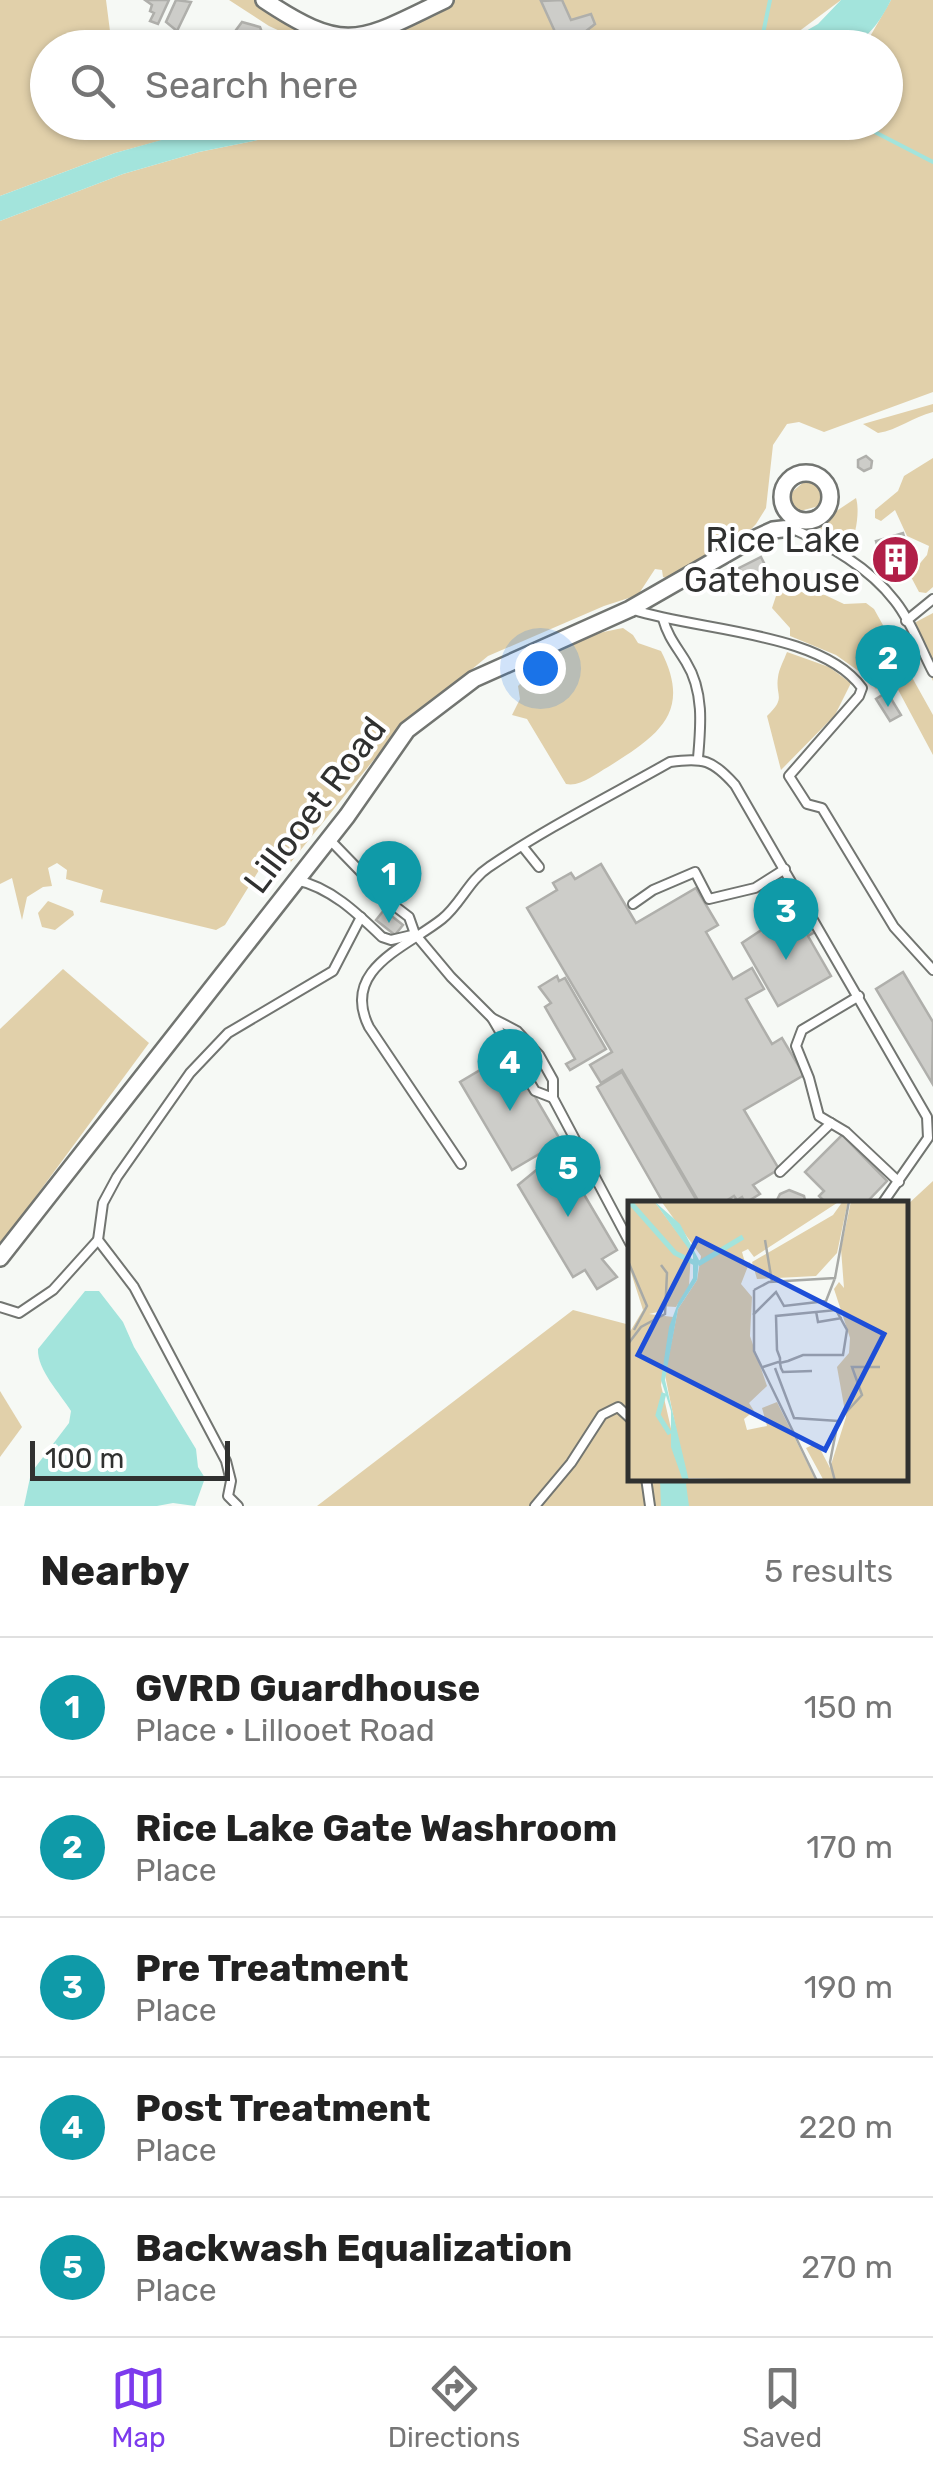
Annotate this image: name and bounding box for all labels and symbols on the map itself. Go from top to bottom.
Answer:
place label: Rice Lake Gatehouse [684,519,860,601]
building icon: Rice Lake Gatehouse [869,534,921,586]
pin: 2 [856,624,920,707]
your location [515,643,566,694]
street label: Lillooet Road [235,708,395,902]
pin: 1 [356,840,422,923]
pin: 3 [754,878,818,960]
pin: 4 [478,1028,542,1111]
pin: 5 [536,1134,600,1217]
inset map [628,1201,908,1481]
scale bar [30,1436,230,1480]

